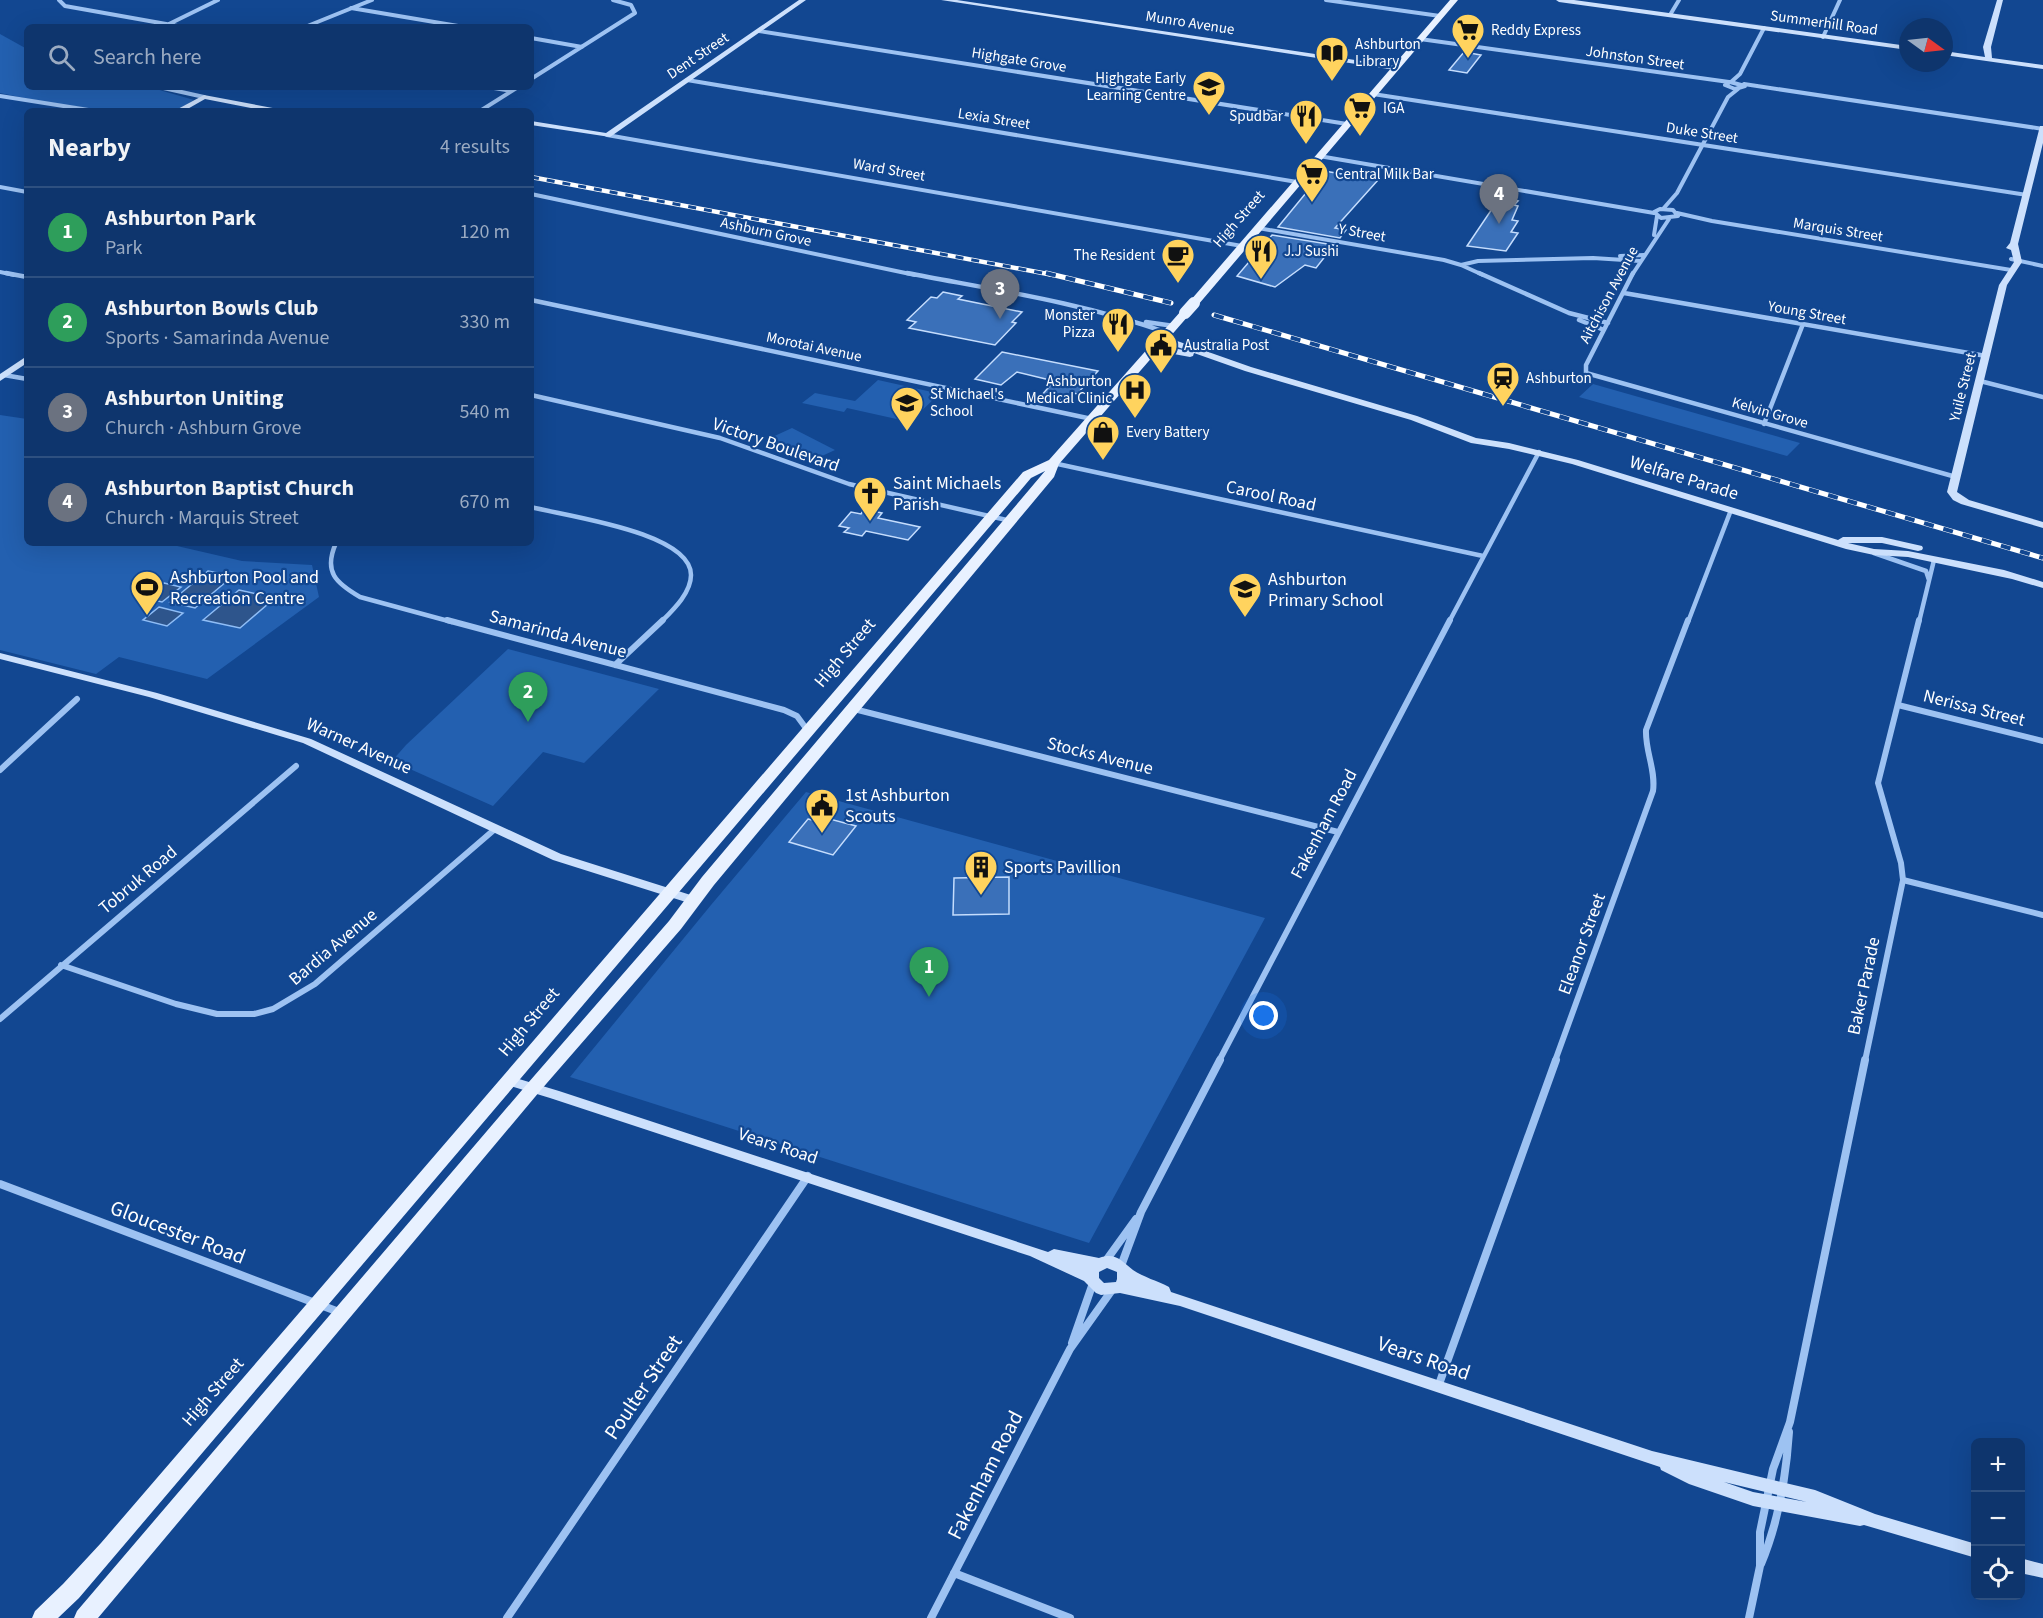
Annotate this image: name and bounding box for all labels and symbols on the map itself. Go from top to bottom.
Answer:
street label: Summerhill Road [1769,5,1879,41]
street label: Munro Avenue [1144,6,1236,40]
supermarket icon: Reddy Express [1450,12,1486,59]
north arrow [1899,18,1953,72]
place label: Reddy Express [1491,20,1581,41]
street label: Dent Street [663,28,733,84]
place label: Ashburton Library [1355,34,1421,72]
library icon: Ashburton Library [1314,35,1350,82]
street label: Johnston Street [1584,41,1686,75]
street label: Highgate Grove [970,42,1068,78]
place label: Highgate Early Learning Centre [1086,68,1186,106]
school or university icon: Highgate Early Learning Centre [1191,69,1227,116]
supermarket icon: IGA [1342,90,1378,137]
restaurant icon: Spudbar [1288,98,1324,145]
place label: IGA [1383,98,1405,119]
street label: Lexia Street [956,103,1032,135]
place label: Spudbar [1229,106,1284,127]
street label: Duke Street [1665,117,1739,149]
street label: Ward Street [851,153,927,187]
supermarket icon: Central Milk Bar [1294,156,1330,203]
place label: Central Milk Bar [1335,164,1435,185]
pin: 4 [1480,174,1518,224]
street label: High Street [1208,186,1270,252]
street label: Ashburn Grove [719,212,813,252]
street label: Marquis Street [1792,213,1884,247]
street label: Y Street [1336,218,1387,247]
restaurant icon: J.J Sushi [1243,233,1279,280]
cafe icon: The Resident [1160,237,1196,284]
place label: J.J Sushi [1284,241,1339,262]
street label: Aitchison Avenue [1575,243,1643,347]
place label: The Resident [1074,245,1155,266]
pin: 3 [980,270,1020,319]
street label: Young Street [1765,296,1848,330]
place label: Monster Pizza [1044,305,1096,343]
restaurant icon: Monster Pizza [1100,306,1136,353]
street label: Morotai Avenue [764,327,864,367]
public building icon: Australia Post [1143,327,1179,374]
place label: Australia Post [1184,335,1269,356]
street label: Yuile Street [1944,350,1982,425]
station icon: Ashburton [1485,360,1521,407]
place label: Ashburton [1526,368,1592,389]
place label: Ashburton Medical Clinic [1026,371,1112,409]
hospital icon: Ashburton Medical Clinic [1117,372,1153,419]
place label: St Michael's School [930,384,1004,422]
school or university icon: St Michael's School [889,385,925,432]
street label: Kelvin Grove [1729,392,1811,434]
street label: Victory Boulevard [709,412,843,478]
shop icon: Every Battery [1085,414,1121,461]
place label: Every Battery [1126,422,1210,443]
street label: Welfare Parade [1627,450,1742,506]
place label: Saint Michaels Parish [893,471,1001,517]
street label: Carool Road [1224,474,1318,518]
church icon: Saint Michaels Parish [852,475,888,522]
place label: Ashburton Pool and Recreation Centre [170,565,319,611]
place label: Ashburton Primary School [1268,567,1383,613]
sports icon: Ashburton Pool and Recreation Centre [129,569,165,616]
school or university icon: Ashburton Primary School [1227,571,1263,618]
street label: Samarinda Avenue [487,604,630,664]
street label: High Street [809,613,881,693]
pin: 2 [508,672,548,722]
street label: Nerissa Street [1920,683,2028,733]
street label: Warner Avenue [302,712,416,780]
street label: Stocks Avenue [1044,731,1156,781]
street label: Fakenham Road [1285,765,1363,883]
place label: 1st Ashburton Scouts [845,783,950,829]
public building icon: 1st Ashburton Scouts [804,787,840,834]
street label: Tobruk Road [93,840,183,920]
building icon: Sports Pavillion [963,849,999,896]
place label: Sports Pavillion [1004,855,1121,880]
street label: Eleanor Street [1552,890,1612,998]
street label: Bardia Avenue [283,903,383,991]
street label: Baker Parade [1841,935,1887,1037]
pin: 1 [910,948,948,997]
street label: High Street [493,982,565,1062]
your location [1249,1001,1278,1030]
street label: Vears Road [735,1121,821,1171]
street label: Gloucester Road [106,1192,250,1272]
street label: Vears Road [1373,1328,1475,1388]
street label: Poulter Street [597,1329,689,1445]
street label: High Street [176,1352,250,1432]
street label: Fakenham Road [940,1405,1030,1545]

